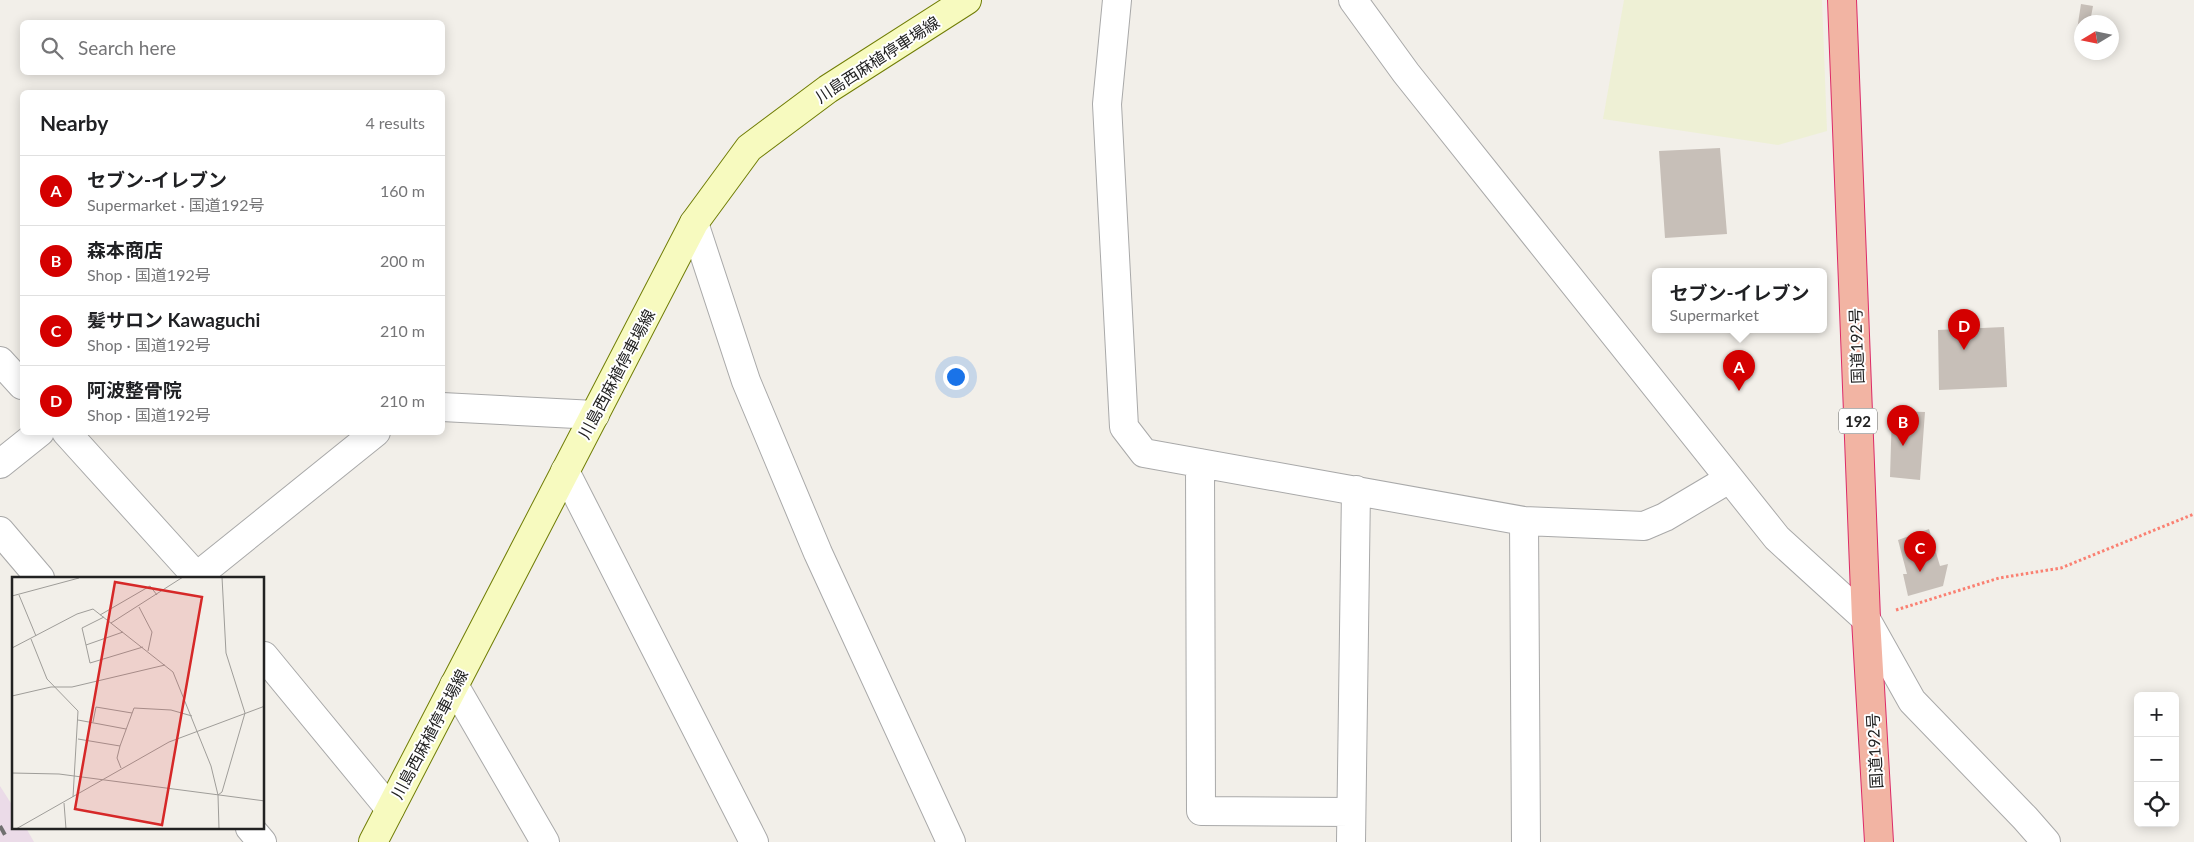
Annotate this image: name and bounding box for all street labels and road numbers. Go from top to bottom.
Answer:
street label: 川島西麻植停車場線 [811,12,943,106]
street label: 川島西麻植停車場線 [574,306,658,442]
street label: 国道192号 [1845,308,1867,384]
road number: 192 [1839,408,1877,434]
street label: 川島西麻植停車場線 [387,666,471,802]
street label: 国道192号 [1863,713,1885,789]

